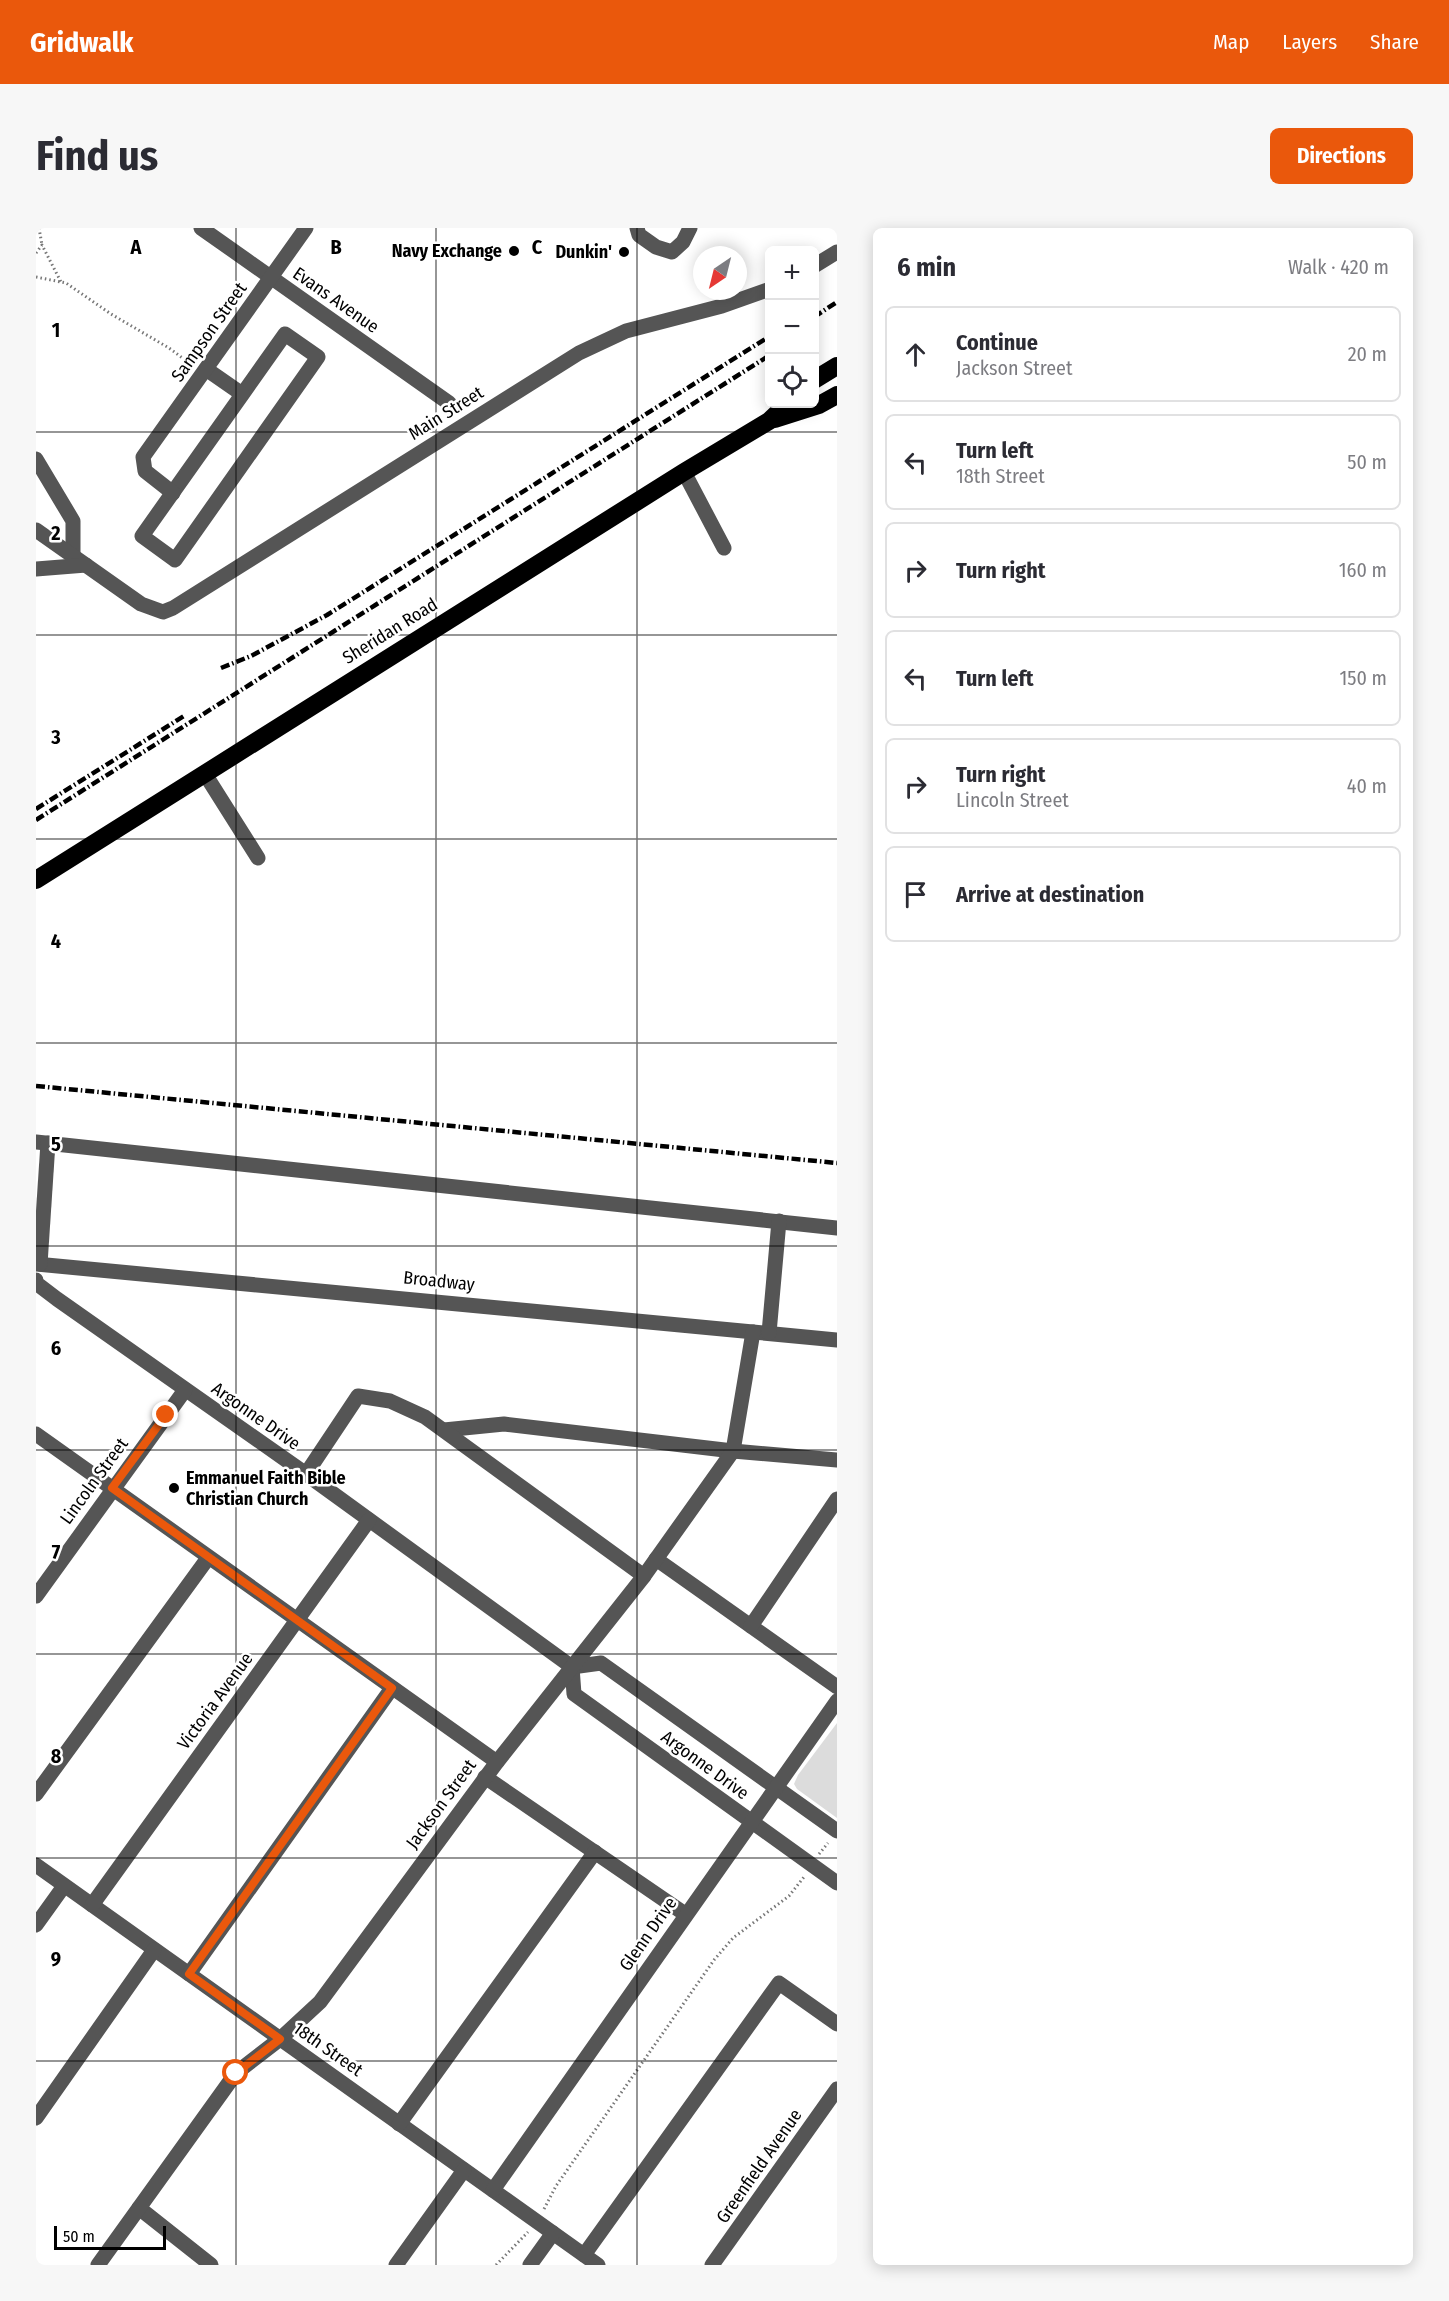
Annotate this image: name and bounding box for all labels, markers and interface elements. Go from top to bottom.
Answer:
text: Gridwalk [30,26,134,59]
text: Map [1213,29,1249,55]
text: Layers [1282,29,1337,55]
text: Share [1370,29,1419,55]
button: Directions [1270,128,1413,184]
text: Find us [36,131,158,181]
text: A [130,235,143,259]
text: B [330,235,342,259]
text: C [532,235,543,259]
place label: Navy Exchange [392,240,502,262]
place label: Dunkin' [555,241,612,263]
marker: Navy Exchange [507,244,521,258]
marker: Dunkin' [617,245,631,259]
north arrow [693,246,747,300]
map controls [765,246,819,408]
button: + [765,246,819,300]
text: 6 min [897,252,956,283]
text: Walk · 420 m [1288,255,1389,279]
street label: Evans Avenue [289,262,383,338]
street label: Sampson Street [167,278,251,386]
button: − [765,300,819,354]
text: 1 [52,318,60,342]
text: Continue [956,329,1038,356]
icon: ahead [899,338,932,371]
text: 20 m [1348,342,1387,366]
button: locate [765,354,819,408]
text: Jackson Street [956,356,1073,380]
street label: Main Street [404,381,488,445]
text: Turn left [956,437,1034,464]
icon: left [899,446,932,479]
text: 50 m [1347,450,1387,474]
text: 18th Street [956,464,1045,488]
text: 2 [50,521,61,545]
icon: right [899,554,932,587]
text: Turn right [956,557,1045,584]
text: 160 m [1339,558,1387,582]
street label: Sheridan Road [339,593,441,669]
icon: left [899,662,932,695]
text: Turn left [956,665,1034,692]
text: 150 m [1340,666,1387,690]
text: 3 [50,725,61,749]
text: Turn right [956,761,1045,788]
icon: right [899,770,932,803]
text: 40 m [1347,774,1387,798]
text: Lincoln Street [956,788,1069,812]
icon: arrive [899,878,932,911]
text: Arrive at destination [956,881,1144,908]
text: 4 [51,929,61,953]
text: 5 [51,1132,61,1156]
street label: Broadway [402,1266,476,1296]
text: 6 [51,1336,61,1360]
street label: Argonne Drive [207,1377,305,1455]
route end [152,1401,178,1427]
street label: Lincoln Street [55,1433,133,1529]
place label: Emmanuel Faith Bible Christian Church [186,1467,346,1510]
marker: Emmanuel Faith Bible Christian Church [167,1481,181,1495]
text: 7 [52,1540,61,1564]
street label: Victoria Avenue [172,1648,258,1754]
street label: Argonne Drive [657,1726,753,1804]
text: 8 [51,1744,62,1768]
street label: Jackson Street [401,1755,481,1853]
street label: Glenn Drive [615,1893,681,1975]
text: 9 [51,1947,61,1971]
street label: 18th Street [289,2017,367,2081]
route start [222,2059,248,2085]
street label: Greenfield Avenue [711,2105,807,2227]
scale bar [54,2223,166,2250]
text: 50 m [63,2227,95,2246]

